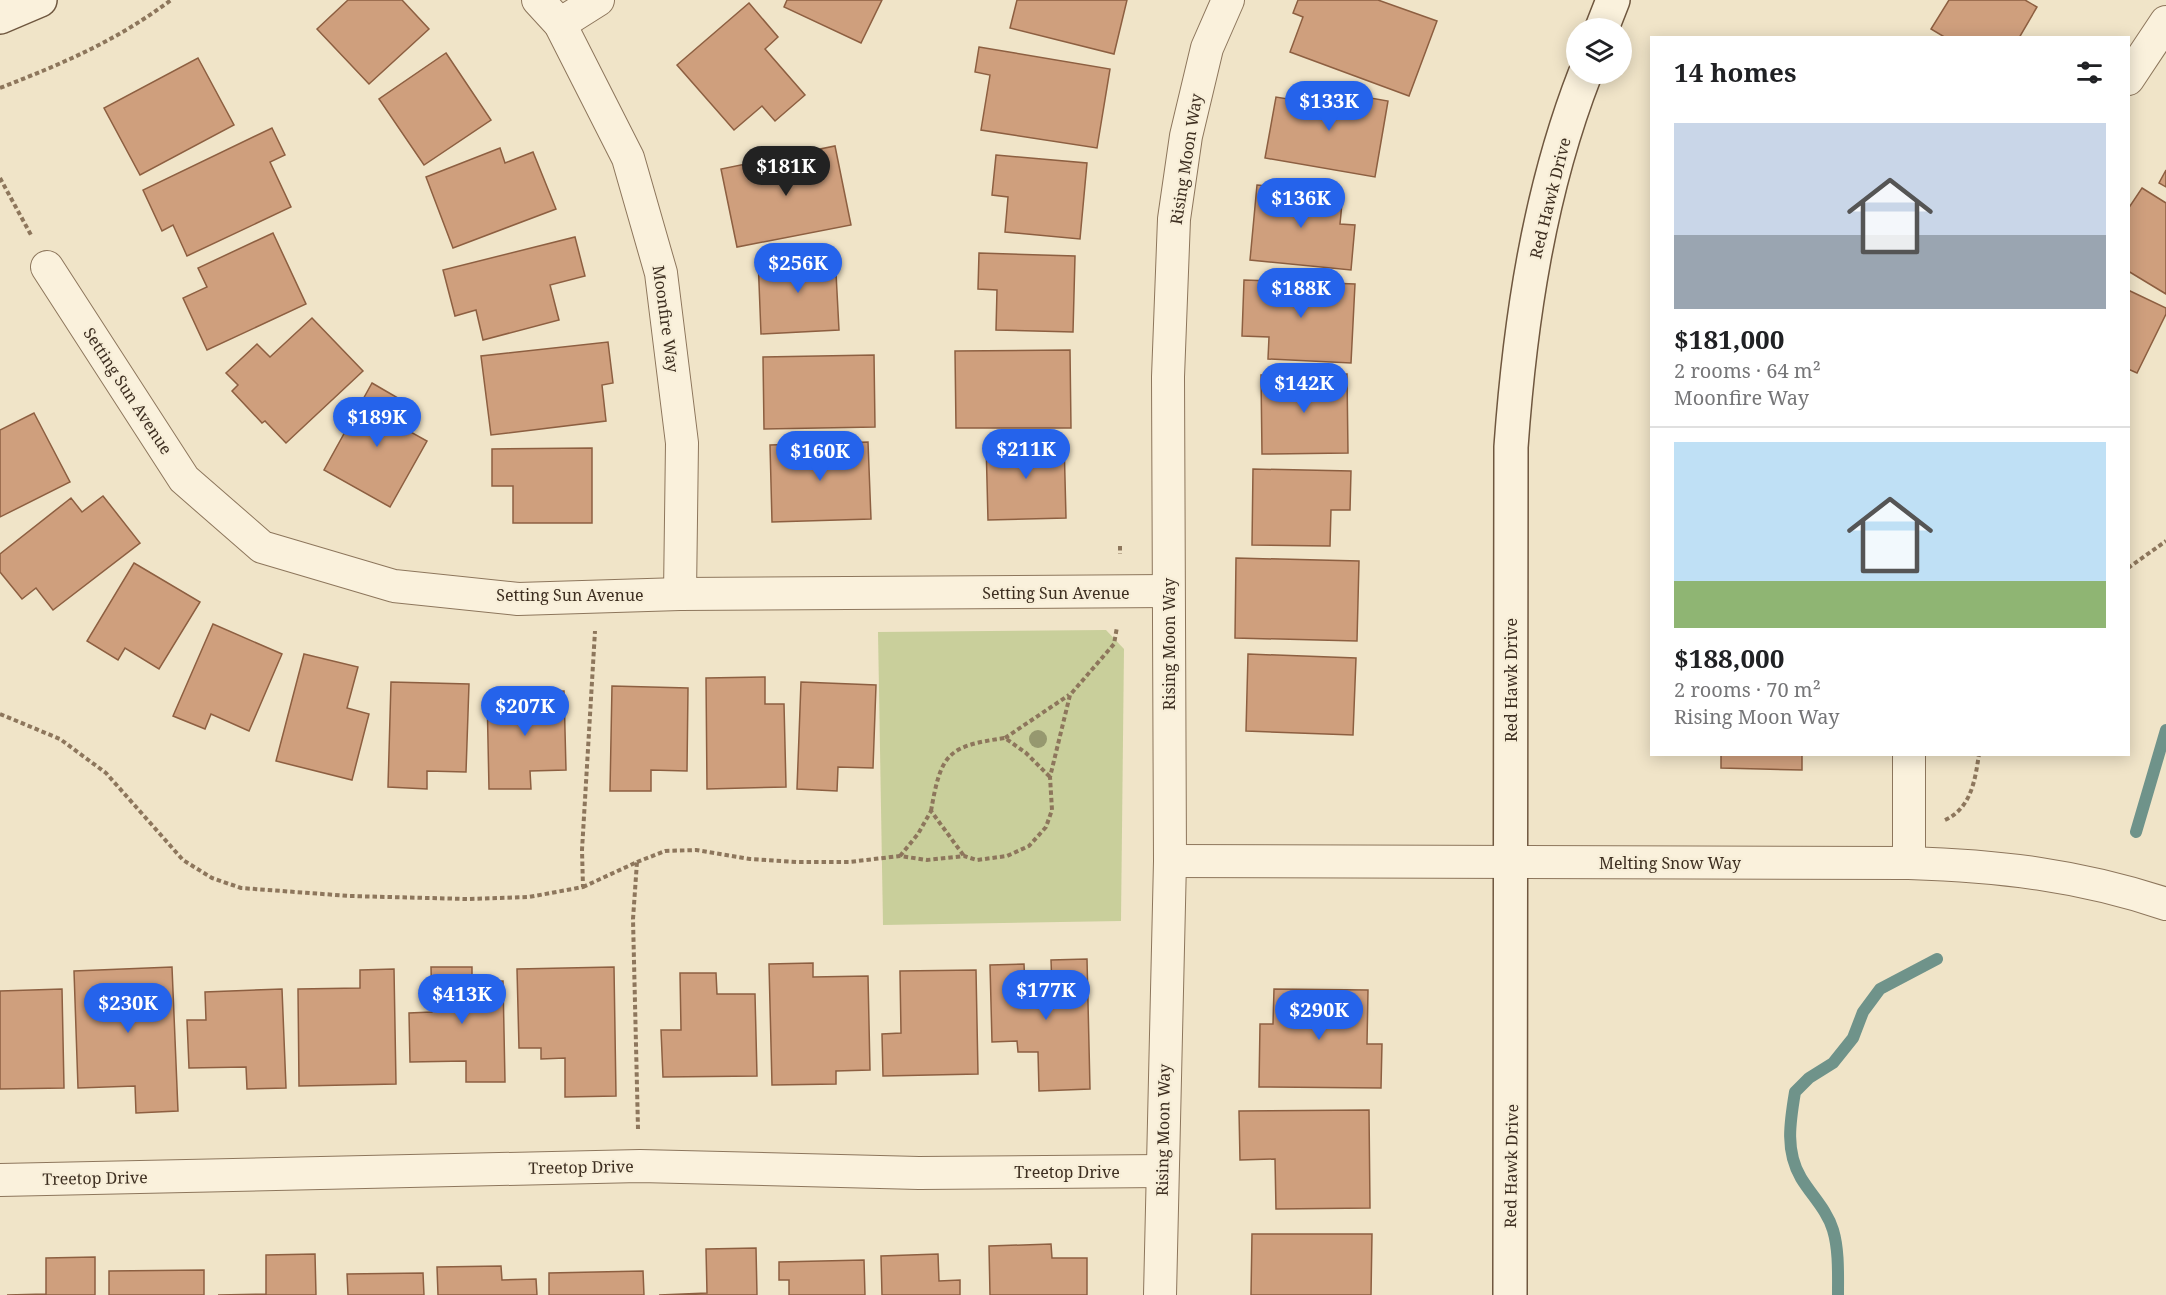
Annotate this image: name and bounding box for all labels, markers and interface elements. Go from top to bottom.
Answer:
map controls [1566,18,1632,84]
button: layers [1566,18,1632,84]
text: 14 homes [1674,54,1796,90]
icon: filters [2073,56,2106,89]
pin: $133K [1287,81,1371,132]
text: $133K [1299,87,1359,114]
street label: Rising Moon Way [1165,91,1207,226]
street label: Red Hawk Drive [1524,135,1576,261]
pin: $181K [744,146,828,197]
text: $181K [756,152,816,179]
icon: home [1836,162,1944,270]
pin: $136K [1259,178,1343,229]
text: $136K [1271,184,1331,211]
pin: $256K [756,243,840,294]
text: $256K [768,249,828,276]
street label: Moonfire Way [648,264,685,375]
pin: $188K [1259,268,1343,319]
text: $188K [1271,274,1331,301]
text: $181,000 [1674,321,1784,357]
street label: Setting Sun Avenue [79,323,177,459]
text: 2 rooms · 64 m² [1674,357,1821,384]
pin: $142K [1262,363,1346,414]
text: $142K [1274,369,1334,396]
text: Moonfire Way [1674,384,1809,411]
pin: $189K [335,397,419,448]
text: $189K [347,403,407,430]
pin: $211K [984,429,1068,480]
pin: $160K [778,431,862,482]
text: $211K [996,435,1056,462]
text: $160K [790,437,850,464]
icon: home [1836,481,1944,589]
street label: Rising Moon Way [1158,577,1180,710]
street label: Setting Sun Avenue [982,582,1130,604]
street label: Setting Sun Avenue [496,584,644,606]
street label: Red Hawk Drive [1500,618,1522,742]
text: $188,000 [1674,640,1784,676]
text: 2 rooms · 70 m² [1674,676,1821,703]
pin: $207K [483,686,567,737]
text: $207K [495,692,555,719]
text: Rising Moon Way [1674,703,1839,730]
street label: Melting Snow Way [1599,852,1742,874]
pin: $177K [1004,970,1088,1021]
pin: $413K [420,974,504,1025]
text: $177K [1016,976,1076,1003]
text: $413K [432,980,492,1007]
pin: $230K [86,983,170,1034]
text: $230K [98,989,158,1016]
pin: $290K [1277,990,1361,1041]
text: $290K [1289,996,1349,1023]
street label: Rising Moon Way [1151,1063,1175,1196]
street label: Red Hawk Drive [1499,1104,1523,1228]
street label: Treetop Drive [528,1155,634,1179]
street label: Treetop Drive [1014,1161,1120,1183]
street label: Treetop Drive [42,1166,148,1190]

